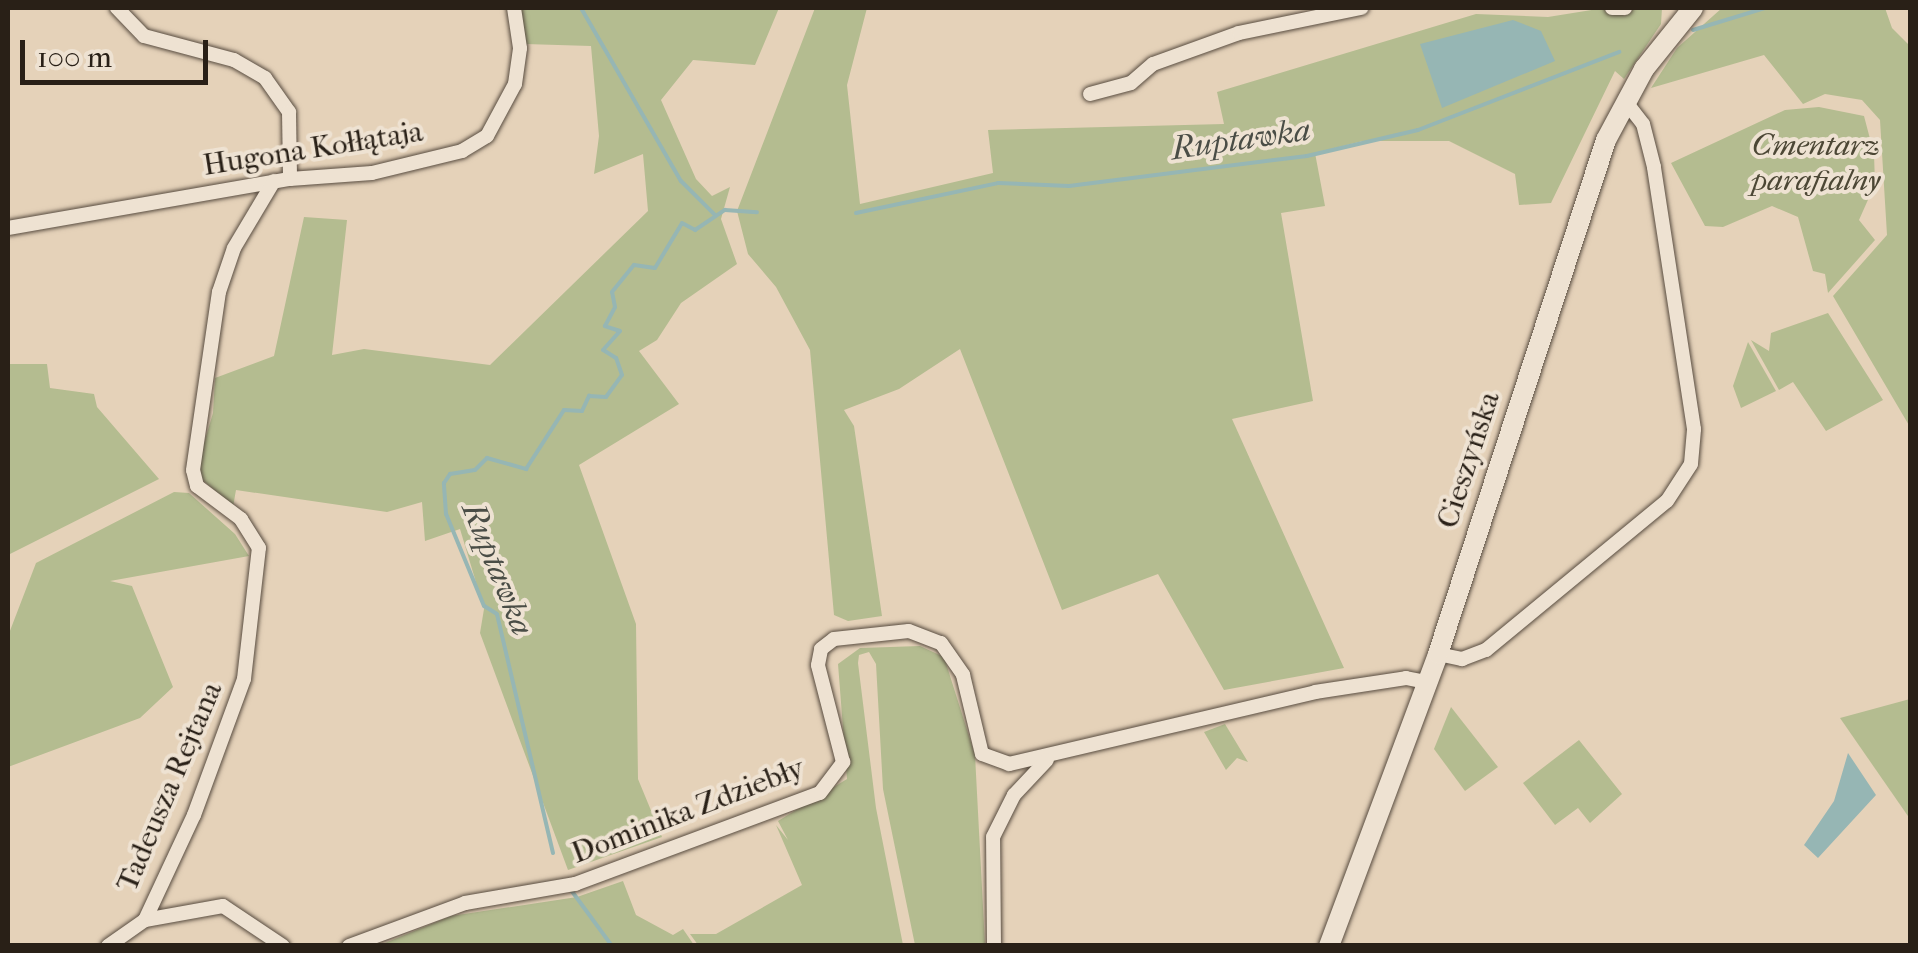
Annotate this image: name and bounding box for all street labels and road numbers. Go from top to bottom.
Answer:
street label: Hugona Kołłątaja [201,114,425,184]
street label: Cieszyńska [1430,387,1508,533]
street label: Tadeusza Rejtana [110,677,230,897]
street label: Dominika Zdziebły [567,750,809,872]

